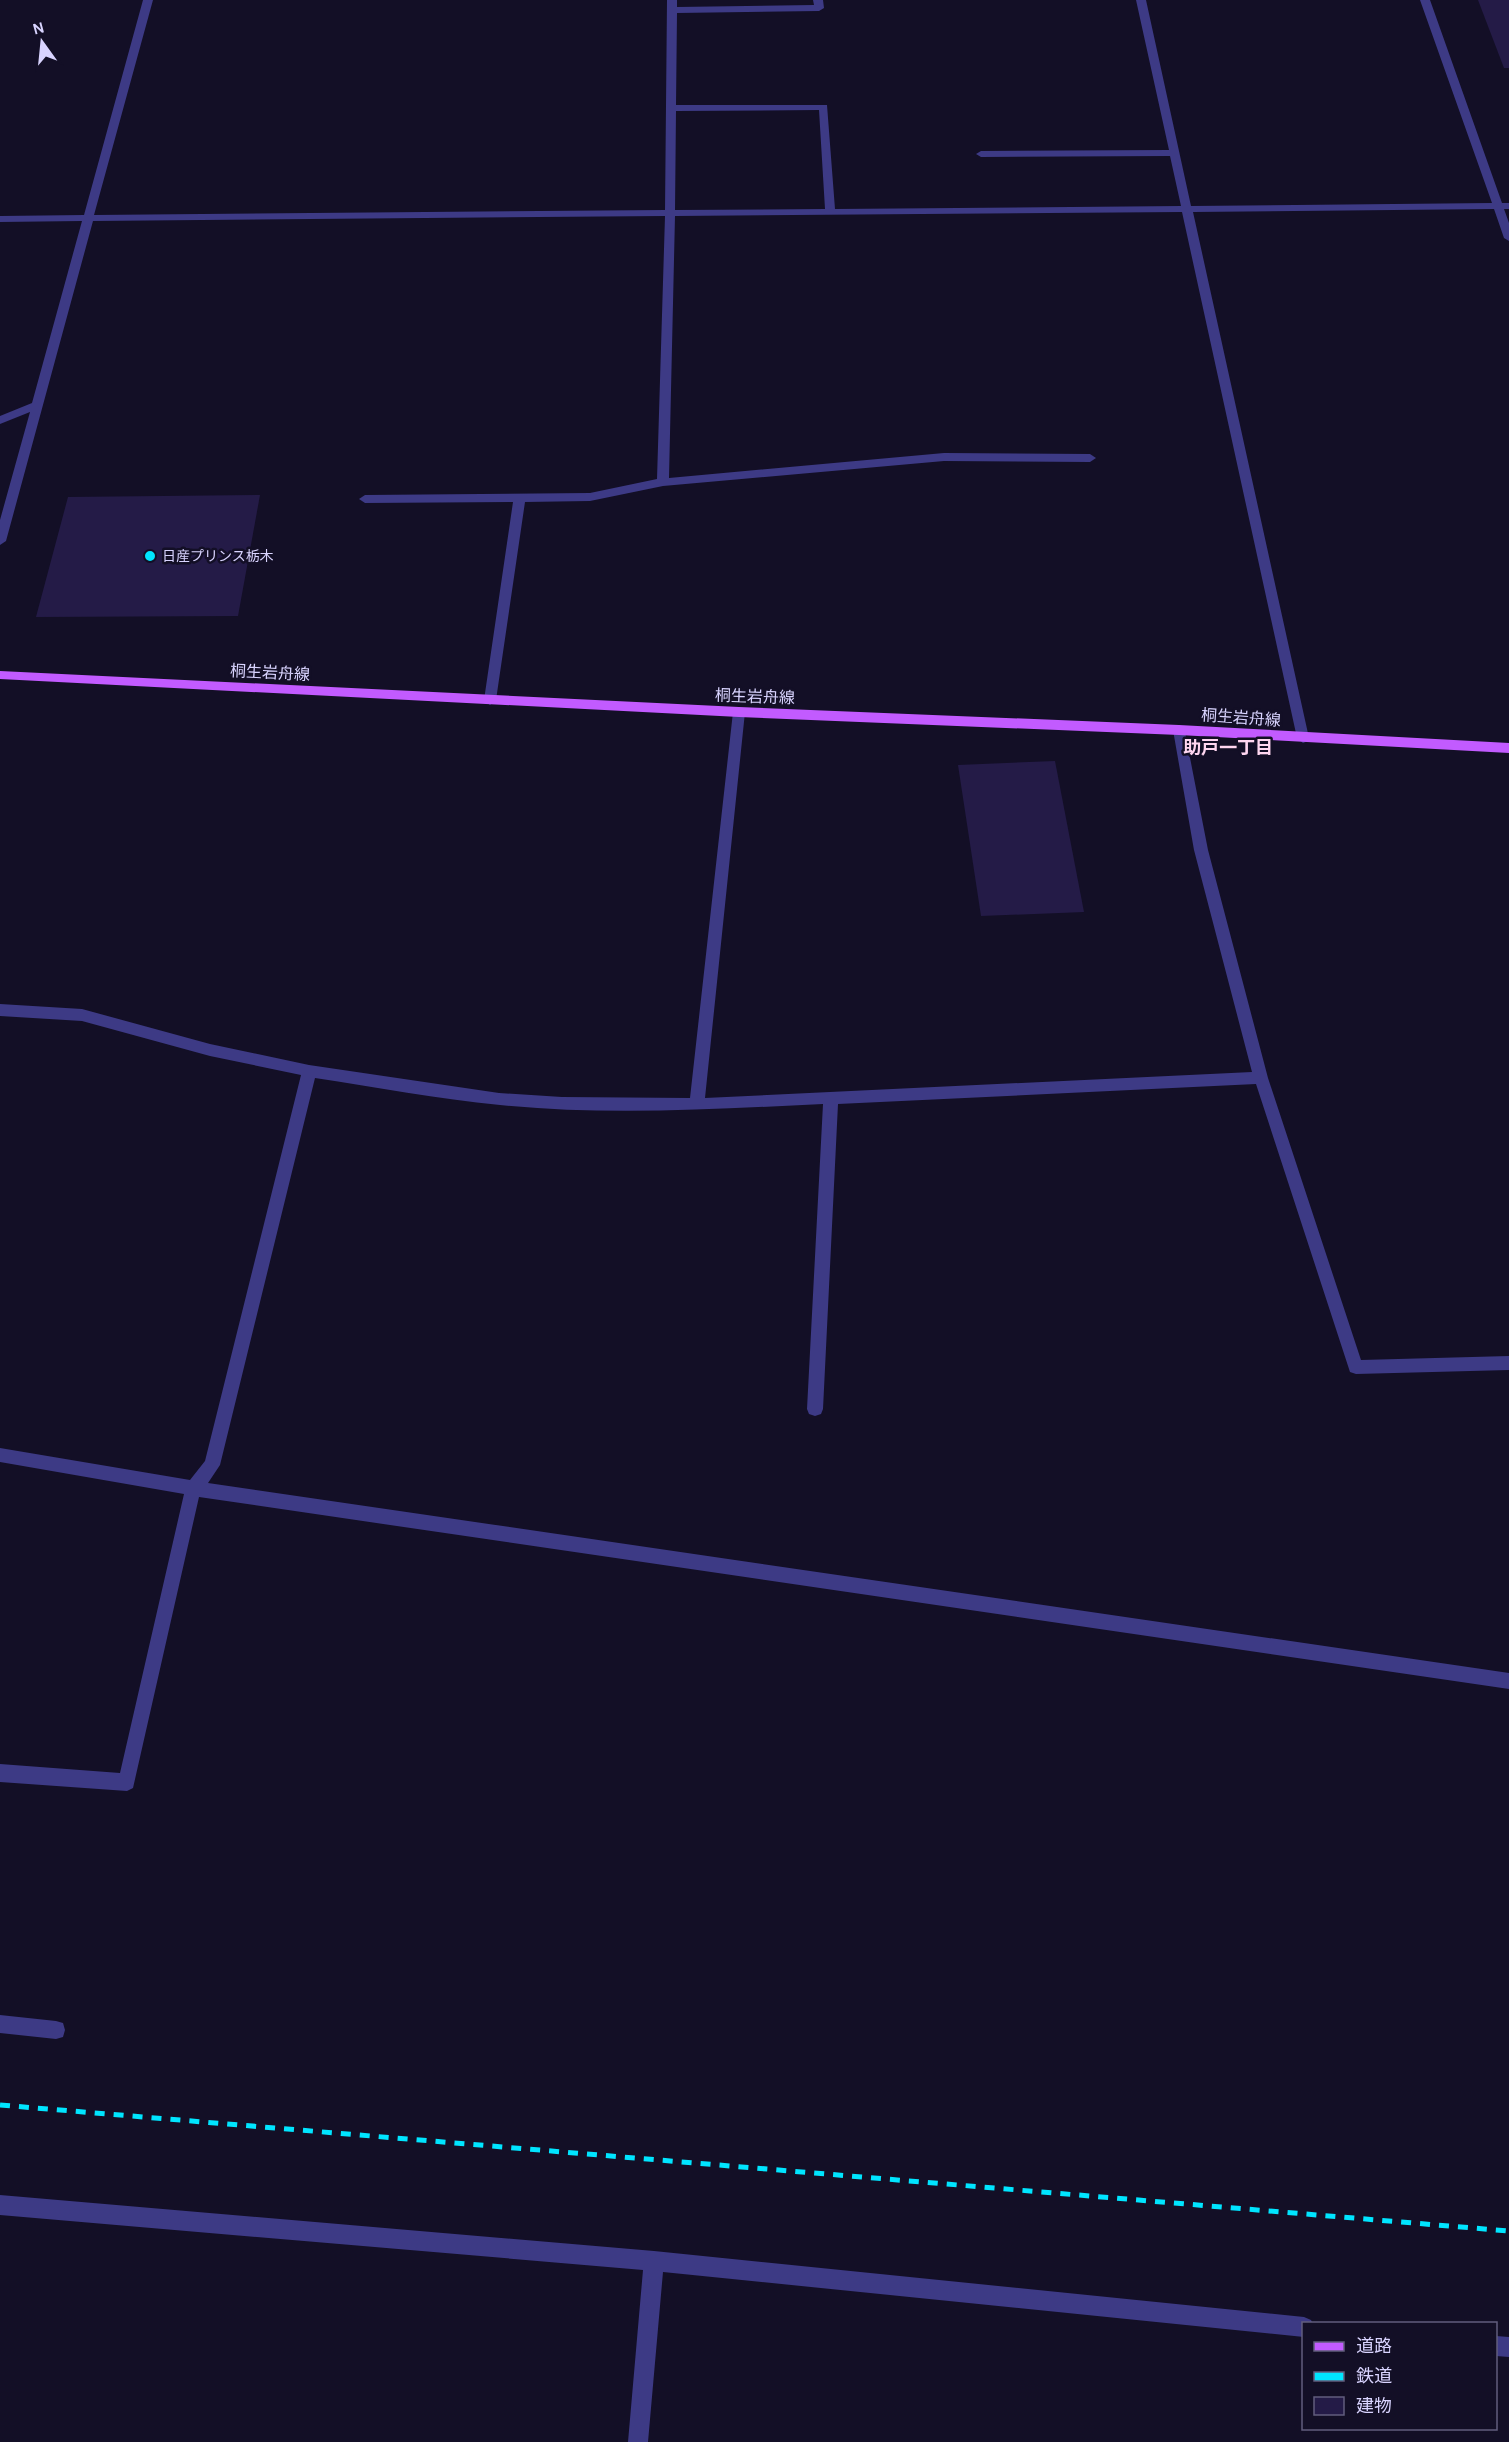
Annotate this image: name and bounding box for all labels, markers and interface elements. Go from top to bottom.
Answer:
north arrow [12,12,72,72]
text: N [30,17,46,39]
place label: 日産プリンス栃木 [162,548,274,565]
marker: 日産プリンス栃木 [143,549,157,563]
street label: 桐生岩舟線 [230,661,310,684]
street label: 桐生岩舟線 [715,686,795,707]
street label: 桐生岩舟線 [1200,705,1282,730]
district label: 助戸一丁目 [1183,737,1273,759]
legend [1302,2322,1497,2430]
text: 道路 [1356,2335,1392,2357]
text: 鉄道 [1356,2365,1392,2387]
text: 建物 [1356,2395,1392,2417]

